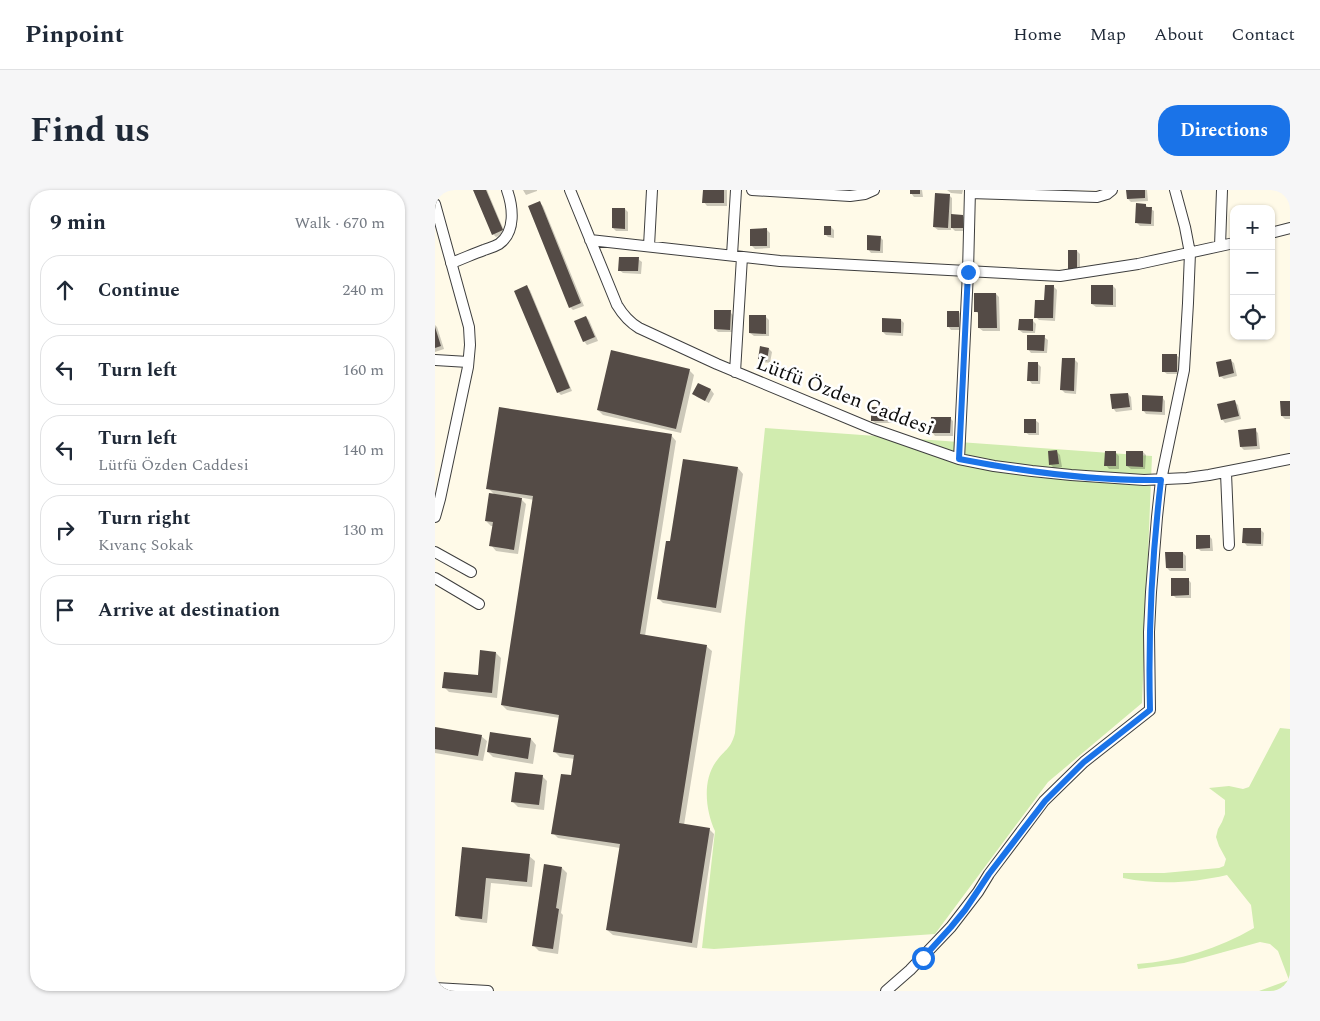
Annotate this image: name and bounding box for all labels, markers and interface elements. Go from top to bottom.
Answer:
text: Pinpoint [25,17,124,53]
text: Home [1013,21,1062,48]
text: Map [1090,21,1126,48]
text: About [1154,21,1204,48]
text: Contact [1232,21,1295,48]
text: Find us [30,104,150,157]
button: Directions [1158,105,1290,156]
map controls [1230,205,1275,340]
button: + [1230,205,1275,250]
text: 9 min [50,207,106,239]
text: Walk · 670 m [294,211,385,235]
button: − [1230,250,1275,295]
route end [957,261,980,284]
icon: ahead [51,276,79,304]
text: Continue [98,276,180,305]
text: 240 m [342,278,384,302]
button: locate [1230,295,1275,340]
street label: Lütfü Özden Caddesi [752,348,938,444]
icon: left [51,356,79,384]
text: Turn left [98,356,177,385]
text: 160 m [342,358,384,382]
text: Turn left [98,424,177,453]
icon: left [51,436,79,464]
text: 140 m [342,438,384,462]
text: Lütfü Özden Caddesi [98,453,249,477]
text: Turn right [98,504,191,533]
icon: right [51,516,79,544]
text: 130 m [342,518,384,542]
text: Kıvanç Sokak [98,533,194,557]
icon: arrive [51,596,79,624]
text: Arrive at destination [98,596,280,625]
route start [912,947,935,970]

